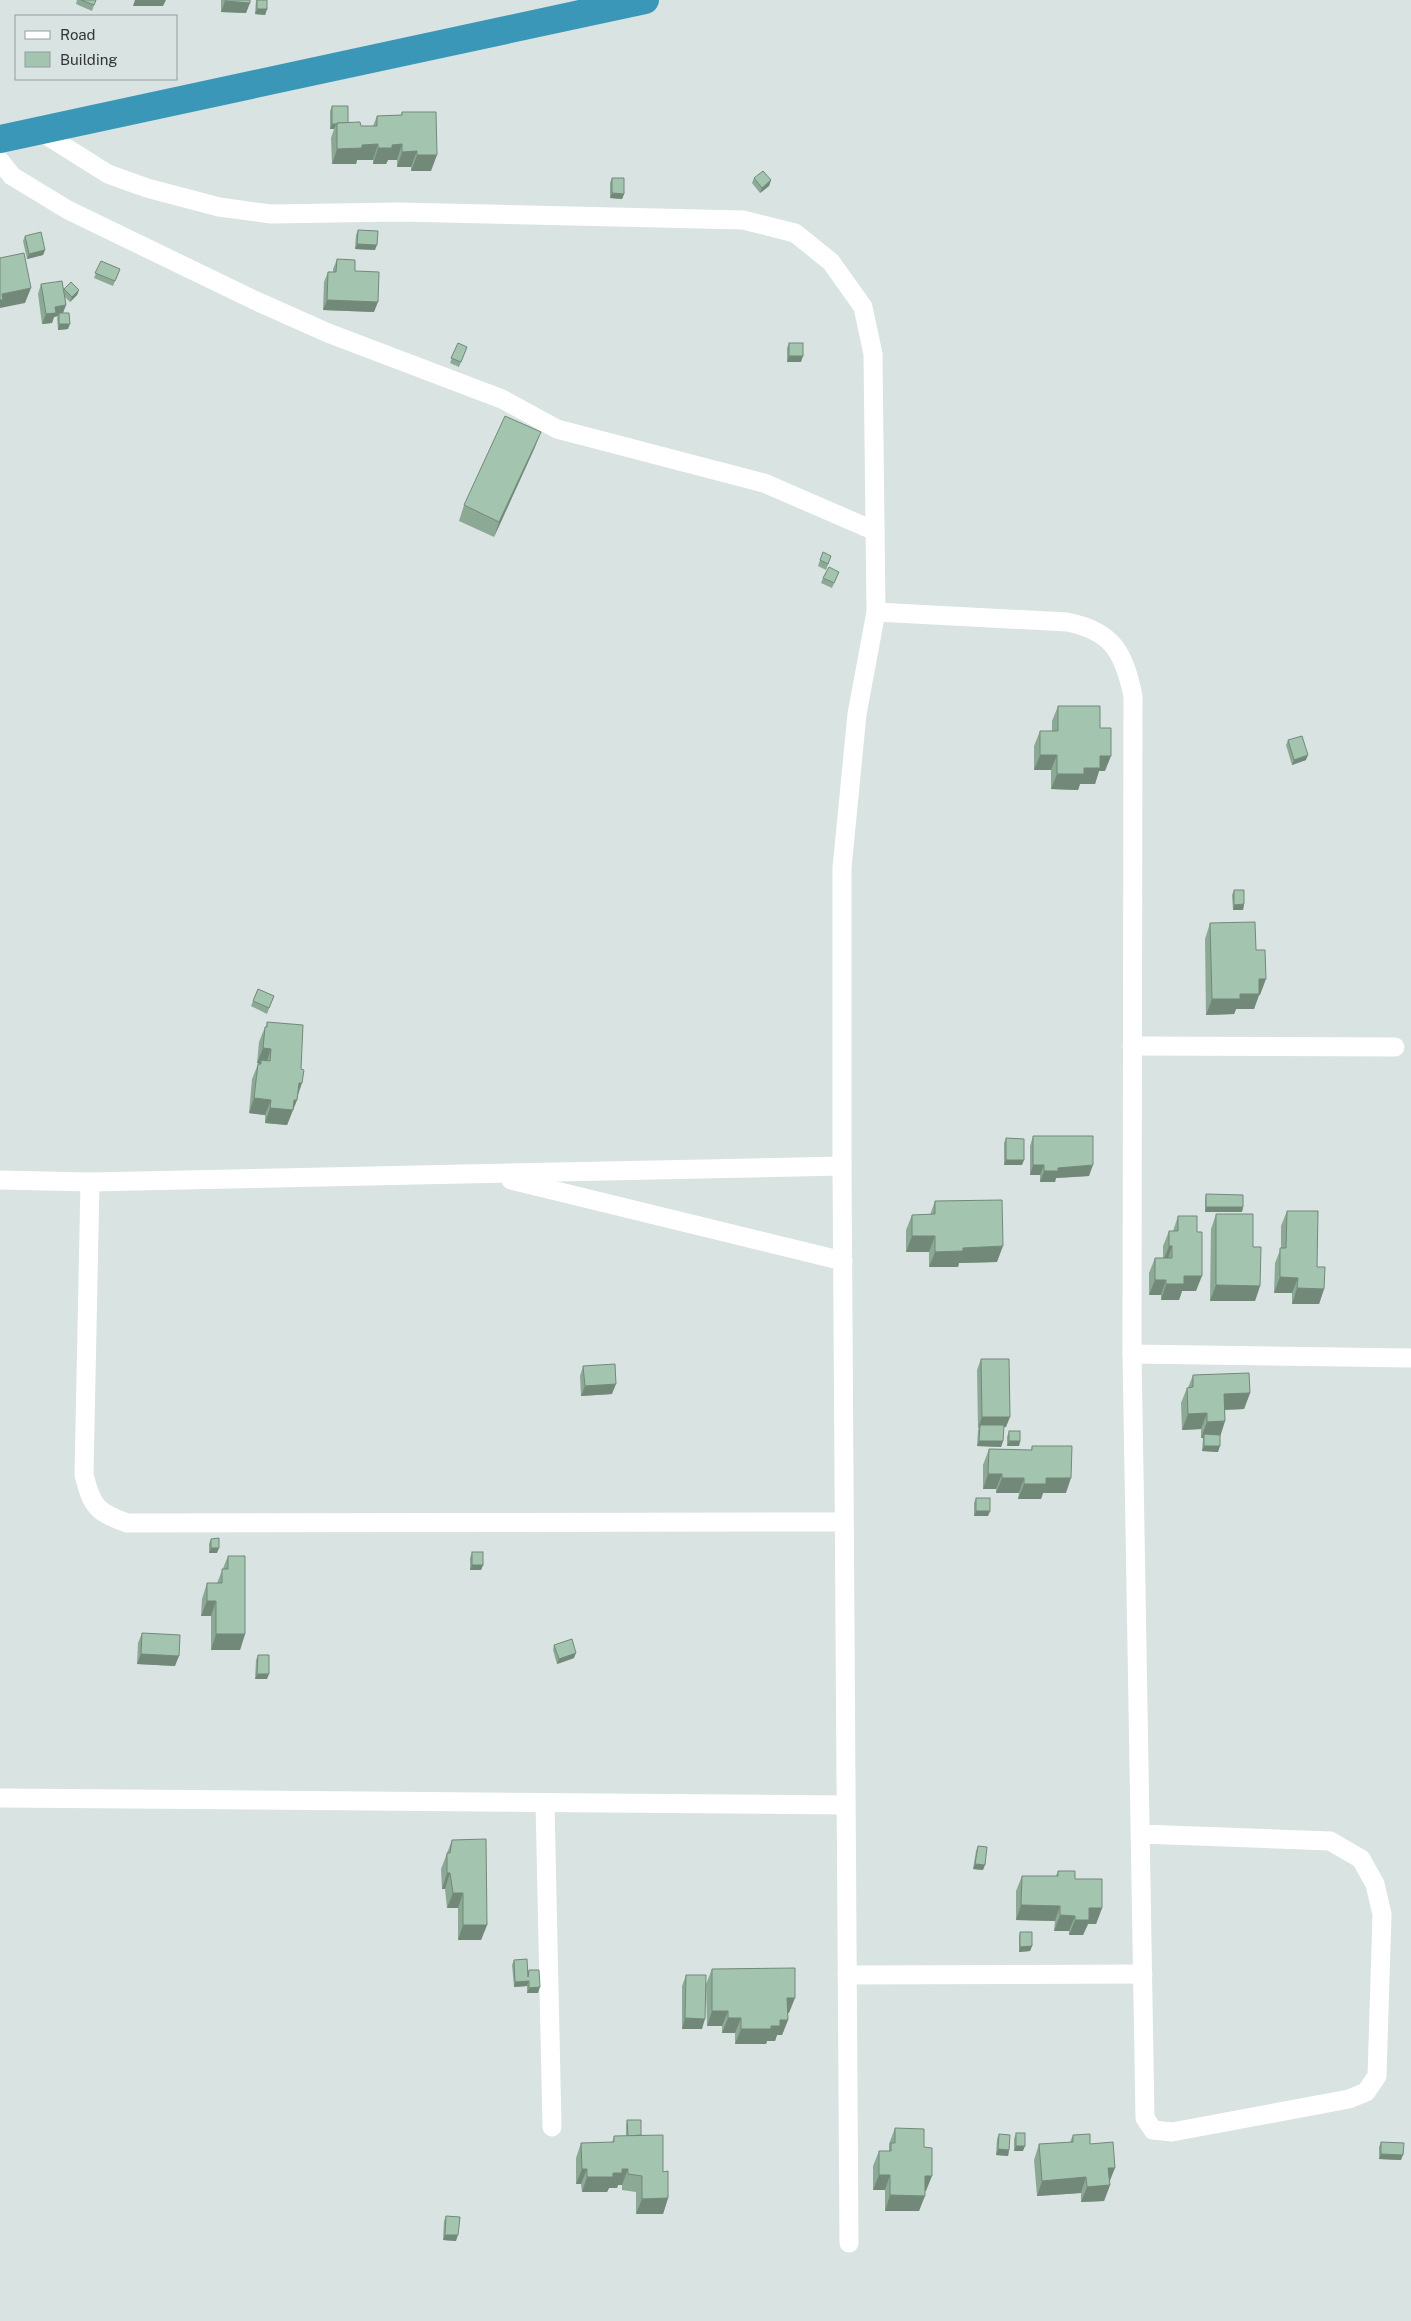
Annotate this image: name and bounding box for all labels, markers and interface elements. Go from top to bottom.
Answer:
legend [15,15,178,80]
text: Road [60,26,96,43]
text: Building [60,51,118,68]

